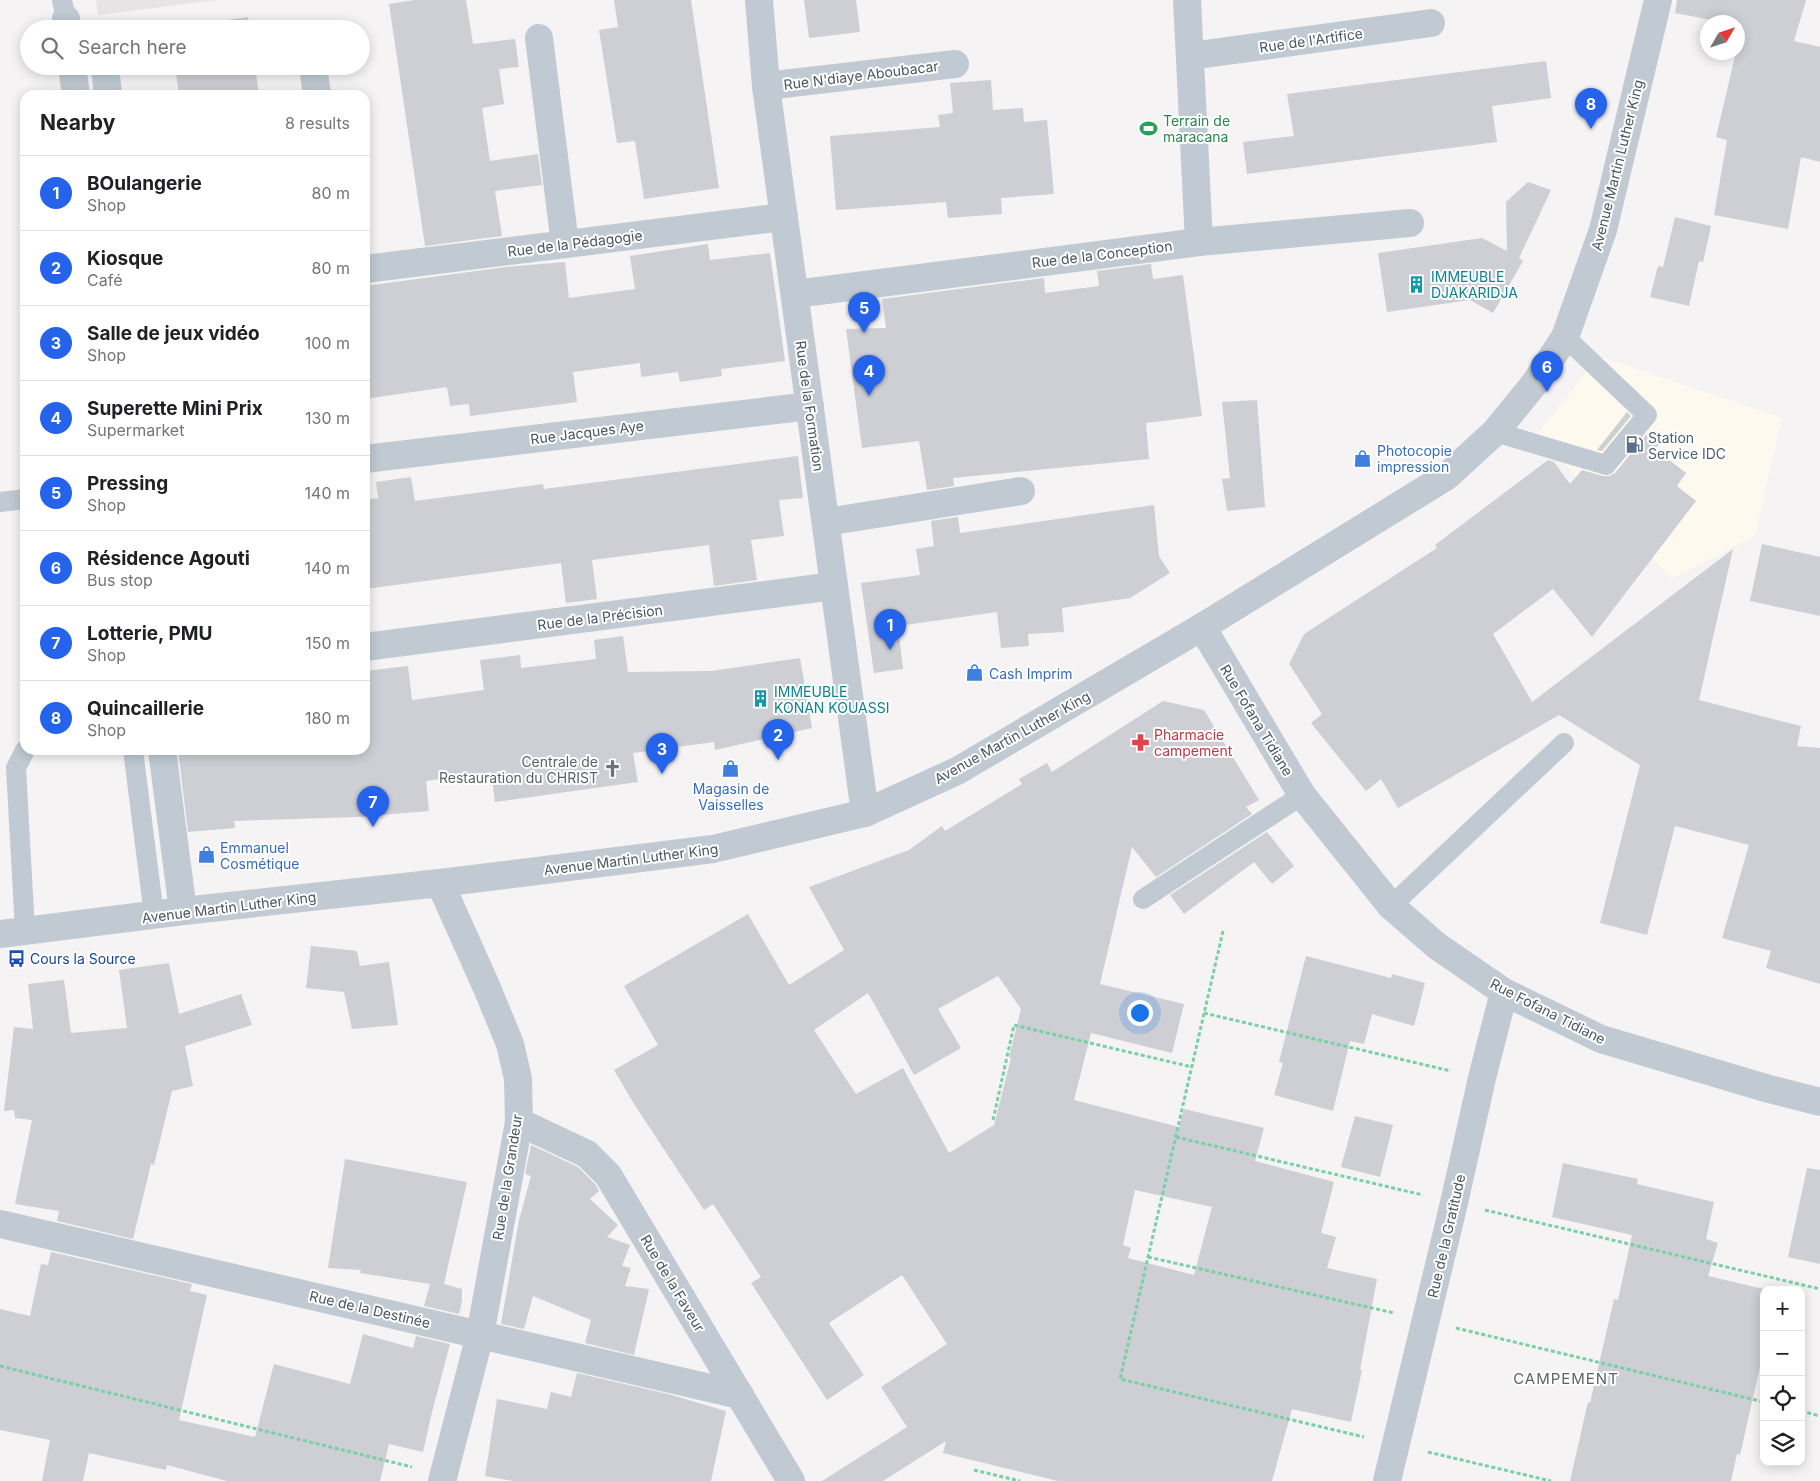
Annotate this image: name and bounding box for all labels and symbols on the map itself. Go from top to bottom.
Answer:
north arrow [1700,15,1745,60]
street label: Rue de l'Artifice [1258,24,1364,56]
street label: Rue N'diaye Aboubacar [783,57,939,93]
street label: Avenue Martin Luther King [1588,78,1646,252]
pin: 8 [1575,88,1607,129]
place label: Terrain de maracana [1163,112,1230,145]
sports icon: Terrain de maracana [1139,118,1159,138]
street label: Rue de la Pédagogie [507,226,643,260]
street label: Rue de la Conception [1031,237,1173,271]
place label: IMMEUBLE DJAKARIDJA [1431,268,1518,301]
building icon: IMMEUBLE DJAKARIDJA [1407,274,1427,294]
pin: 5 [848,292,880,333]
street label: Rue de la Formation [792,340,828,472]
pin: 6 [1531,351,1563,392]
pin: 4 [853,355,885,396]
street label: Rue Jacques Aye [529,417,645,447]
place label: Station Service IDC [1648,429,1726,462]
fuel station icon: Station Service IDC [1624,435,1644,455]
place label: Photocopie impression [1377,442,1452,475]
shop icon: Photocopie impression [1353,448,1373,468]
street label: Rue de la Précision [536,601,664,633]
pin: 1 [874,609,906,650]
street label: Rue Fofana Tidiane [1217,661,1297,779]
shop icon: Cash Imprim [965,663,985,683]
place label: Cash Imprim [989,665,1072,682]
place label: IMMEUBLE KONAN KOUASSI [774,683,890,716]
street label: Avenue Martin Luther King [931,687,1093,787]
building icon: IMMEUBLE KONAN KOUASSI [750,689,770,709]
pin: 2 [762,719,794,760]
place label: Pharmacie campement [1154,726,1233,759]
pharmacy icon: Pharmacie campement [1130,732,1150,752]
pin: 3 [646,733,678,774]
place label: Centrale de Restauration du CHRIST [439,753,598,786]
shop icon: Magasin de Vaisselles [721,758,741,778]
church icon: Centrale de Restauration du CHRIST [602,759,622,779]
place label: Magasin de Vaisselles [693,780,769,813]
pin: 7 [357,786,389,827]
place label: Emmanuel Cosmétique [220,839,299,872]
street label: Avenue Martin Luther King [543,840,719,878]
shop icon: Emmanuel Cosmétique [196,845,216,865]
street label: Avenue Martin Luther King [141,888,317,926]
bus stop icon: Cours la Source [6,948,26,968]
place label: Cours la Source [30,950,136,967]
street label: Rue Fofana Tidiane [1488,975,1608,1047]
your location [1127,1000,1153,1026]
street label: Rue de la Grandeur [489,1113,525,1241]
street label: Rue de la Gratitude [1424,1173,1468,1299]
street label: Rue de la Faveur [637,1231,709,1335]
street label: Rue de la Destinée [308,1287,432,1331]
district label: CAMPEMENT [1513,1369,1619,1388]

